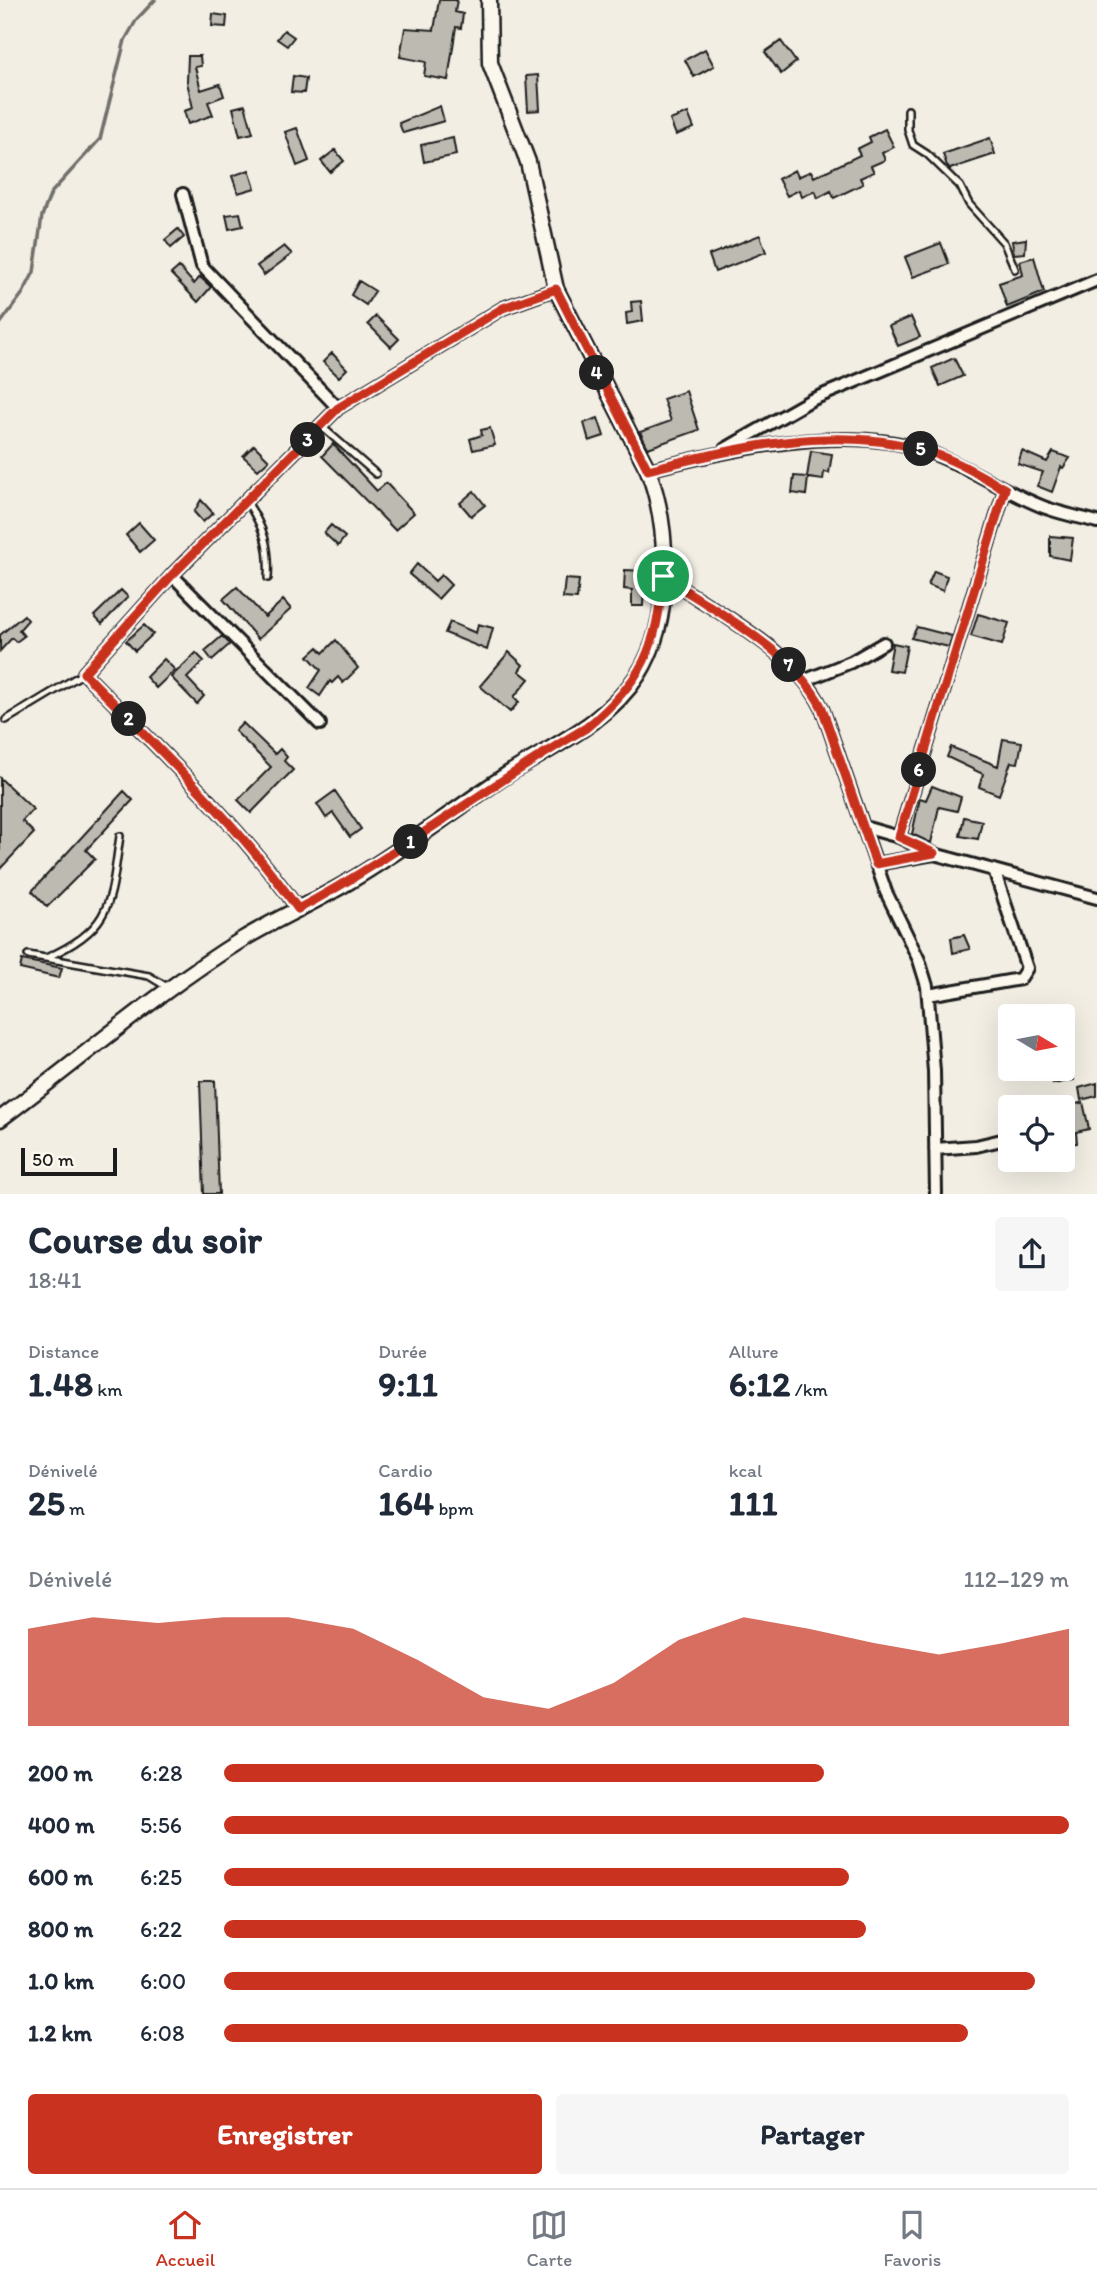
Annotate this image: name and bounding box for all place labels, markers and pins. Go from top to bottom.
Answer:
pin: 4 [580,356,614,390]
pin: 3 [290,422,326,458]
pin: 5 [904,432,939,466]
pin [633,546,693,606]
pin: 7 [772,648,806,682]
pin: 2 [111,702,146,736]
pin: 6 [902,752,936,788]
pin: 1 [394,824,428,860]

